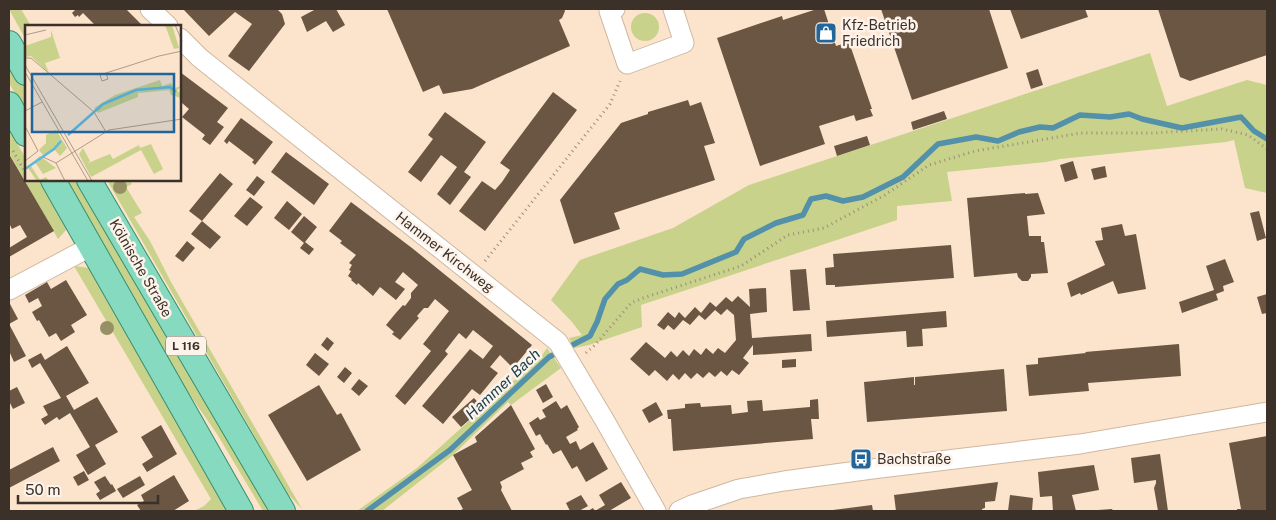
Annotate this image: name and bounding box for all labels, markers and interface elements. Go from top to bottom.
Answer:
place label: Kfz-Betrieb Friedrich [842,17,916,49]
shop icon: Kfz-Betrieb Friedrich [814,21,838,45]
inset map [25,25,181,181]
street label: Hammer Kirchweg [393,209,498,296]
street label: Kölnische Straße [106,216,176,320]
road number: L 116 [166,336,206,356]
water label: Hammer Bach [462,345,543,422]
bus stop icon: Bachstraße [849,447,873,471]
place label: Bachstraße [877,451,951,467]
scale bar [18,472,158,504]
text: 50 m [25,481,60,498]

